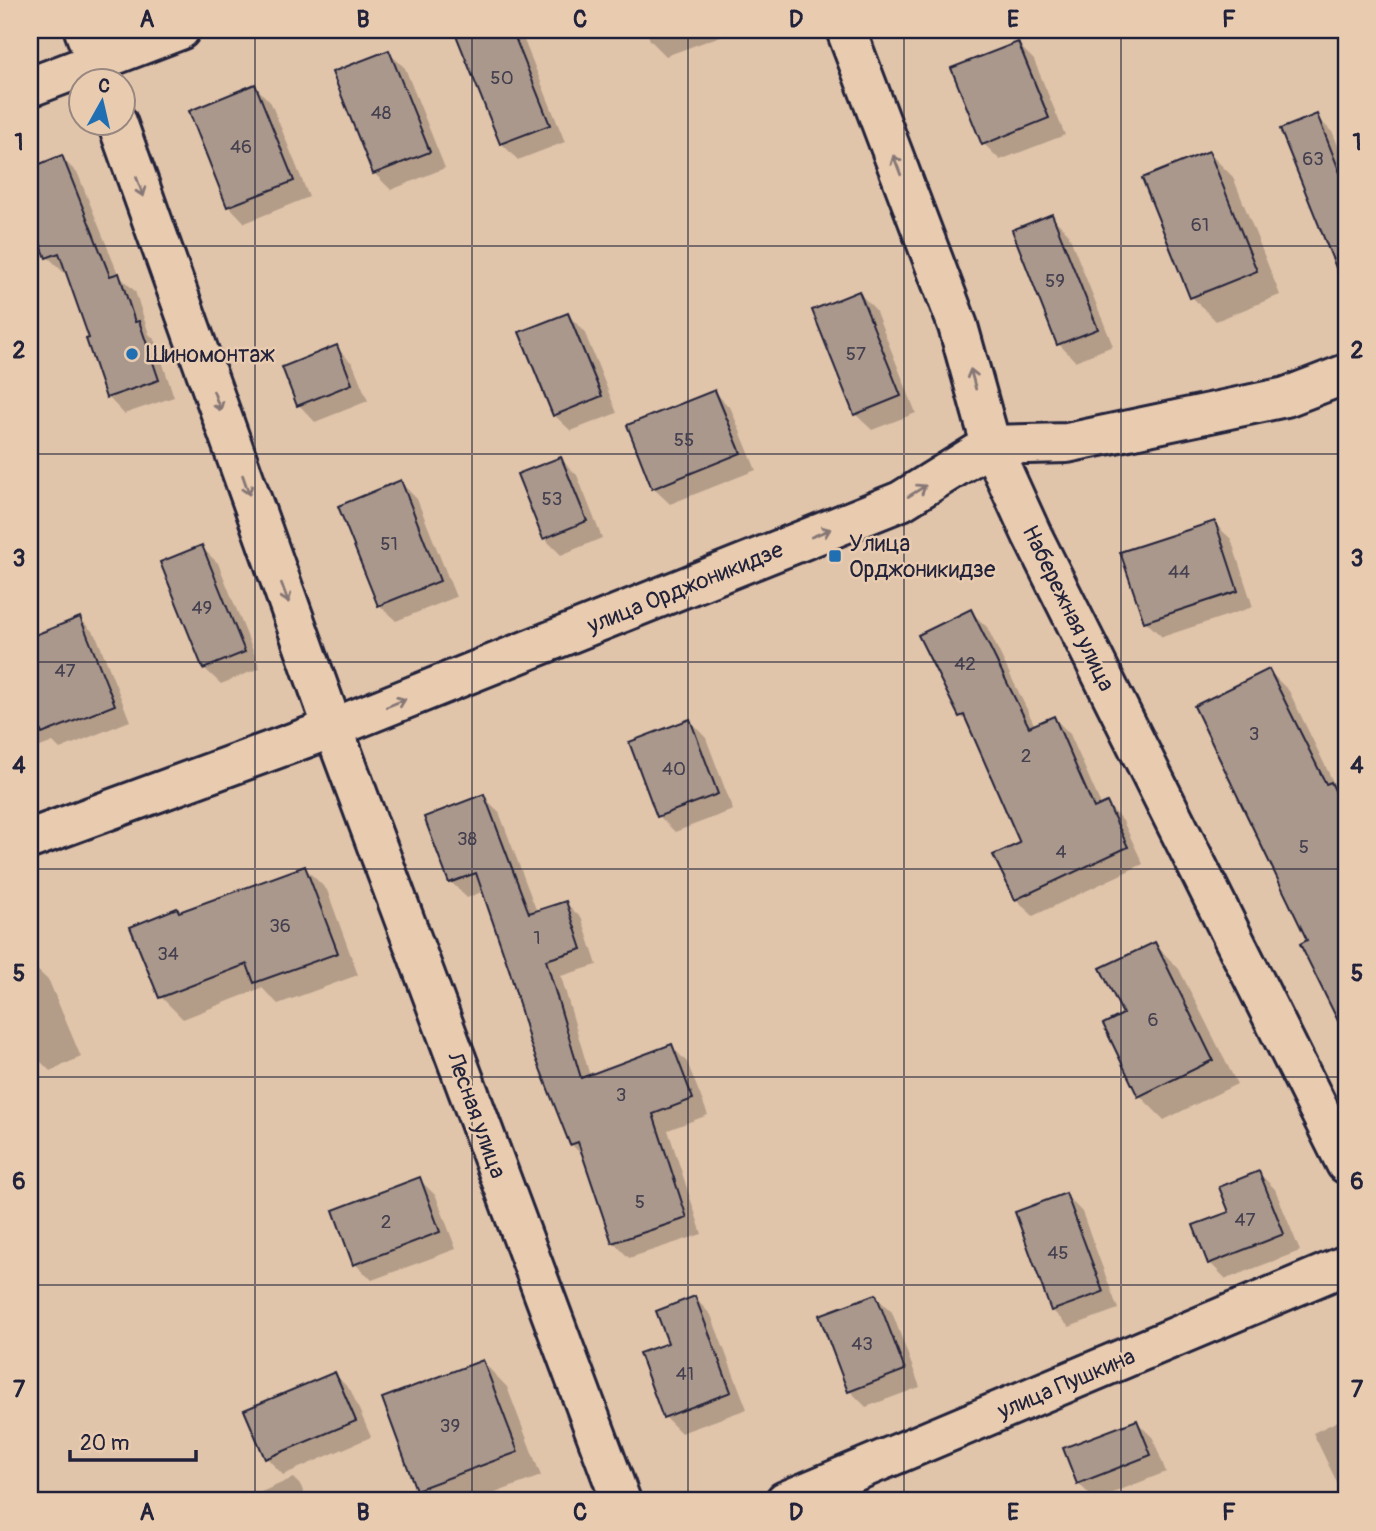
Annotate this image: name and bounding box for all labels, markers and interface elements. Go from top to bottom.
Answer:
text: A [140,5,155,34]
text: B [356,5,370,34]
text: C [573,5,587,34]
text: D [789,5,803,34]
text: E [1007,5,1019,34]
text: F [1222,5,1236,34]
north arrow [66,66,136,136]
house number: 50 [490,66,514,90]
text: С [97,73,112,99]
house number: 48 [371,101,391,125]
text: 1 [15,128,24,157]
text: 1 [1353,128,1362,157]
house number: 46 [230,135,252,159]
house number: 63 [1302,147,1324,171]
one-way arrow [890,154,903,176]
one-way arrow [135,175,147,197]
house number: 61 [1191,213,1209,237]
house number: 59 [1045,269,1065,293]
text: 2 [13,336,26,365]
text: 2 [1351,336,1364,365]
place label: Шиномонтаж [146,340,275,369]
house number: 57 [846,342,866,366]
marker: Шиномонтаж [124,346,140,362]
one-way arrow [966,368,979,391]
one-way arrow [211,390,224,412]
house number: 55 [674,428,694,452]
one-way arrow [241,473,253,495]
one-way arrow [907,483,927,497]
house number: 53 [542,487,562,511]
street label: Набережная улица [1016,520,1121,696]
one-way arrow [809,525,831,538]
place label: Улица Орджоникидзе [849,529,996,584]
house number: 51 [380,532,398,556]
street label: улица Орджоникидзе [582,535,788,640]
text: 3 [13,544,25,573]
text: 3 [1351,544,1363,573]
marker: Улица Орджоникидзе [827,548,843,564]
house number: 44 [1168,560,1190,584]
one-way arrow [279,581,292,603]
house number: 49 [192,596,212,620]
house number: 42 [954,652,976,676]
house number: 47 [54,659,76,683]
one-way arrow [385,695,406,708]
house number: 3 [1249,722,1259,746]
house number: 2 [1021,744,1031,768]
text: 4 [12,751,26,780]
text: 4 [1350,751,1364,780]
house number: 40 [662,757,686,781]
house number: 38 [457,827,477,851]
house number: 5 [1299,835,1309,859]
house number: 4 [1055,840,1067,864]
house number: 36 [269,914,291,938]
house number: 1 [533,926,541,950]
house number: 34 [157,942,179,966]
text: 5 [13,959,25,988]
text: 5 [1351,959,1363,988]
house number: 6 [1147,1008,1159,1032]
street label: Лесная улица [440,1047,513,1182]
house number: 3 [616,1083,626,1107]
text: 6 [12,1167,26,1196]
text: 6 [1350,1167,1364,1196]
house number: 5 [635,1190,645,1214]
house number: 47 [1234,1208,1256,1232]
house number: 2 [381,1210,391,1234]
house number: 45 [1047,1241,1069,1265]
house number: 43 [851,1332,873,1356]
street label: улица Пушкина [992,1342,1139,1426]
house number: 41 [676,1362,694,1386]
text: 7 [13,1375,26,1404]
text: 7 [1351,1375,1364,1404]
house number: 39 [440,1414,460,1438]
scale bar [70,1419,196,1463]
text: 20 m [80,1430,129,1457]
text: A [140,1498,155,1527]
text: B [356,1498,370,1527]
text: C [573,1498,587,1527]
text: D [789,1498,803,1527]
text: E [1007,1498,1019,1527]
text: F [1222,1498,1236,1527]

